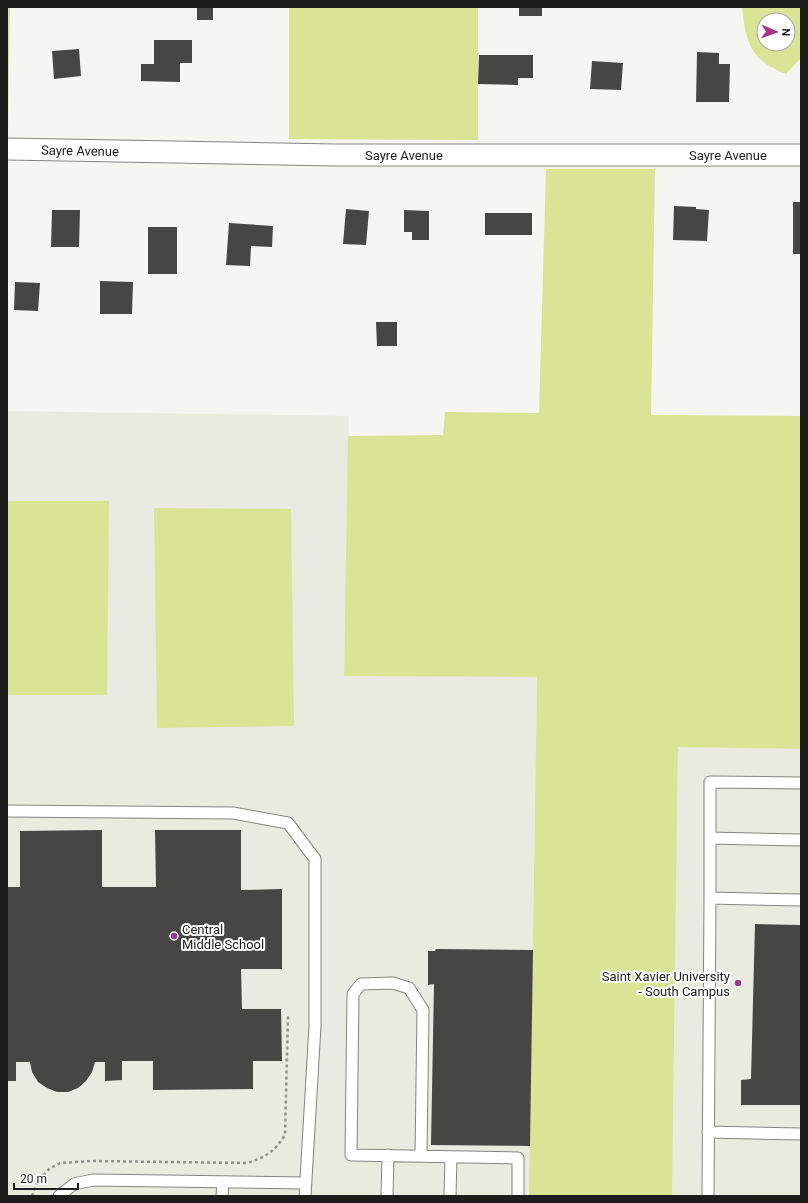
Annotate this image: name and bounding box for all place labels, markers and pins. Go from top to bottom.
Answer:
place label: Central Middle School [182,922,264,952]
marker: Central Middle School [169,931,179,941]
place label: Saint Xavier University - South Campus [602,969,730,999]
marker: Saint Xavier University - South Campus [733,978,743,988]

